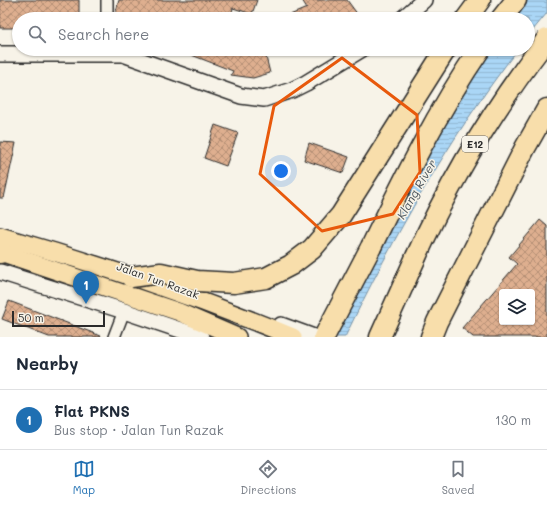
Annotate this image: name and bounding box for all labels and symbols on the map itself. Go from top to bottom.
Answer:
road number: E12 [462,136,488,152]
water label: Klang River [392,156,440,222]
your location [271,161,291,181]
street label: Jalan Tun Razak [115,258,201,302]
pin: 1 [73,271,99,304]
scale bar [12,309,105,328]

